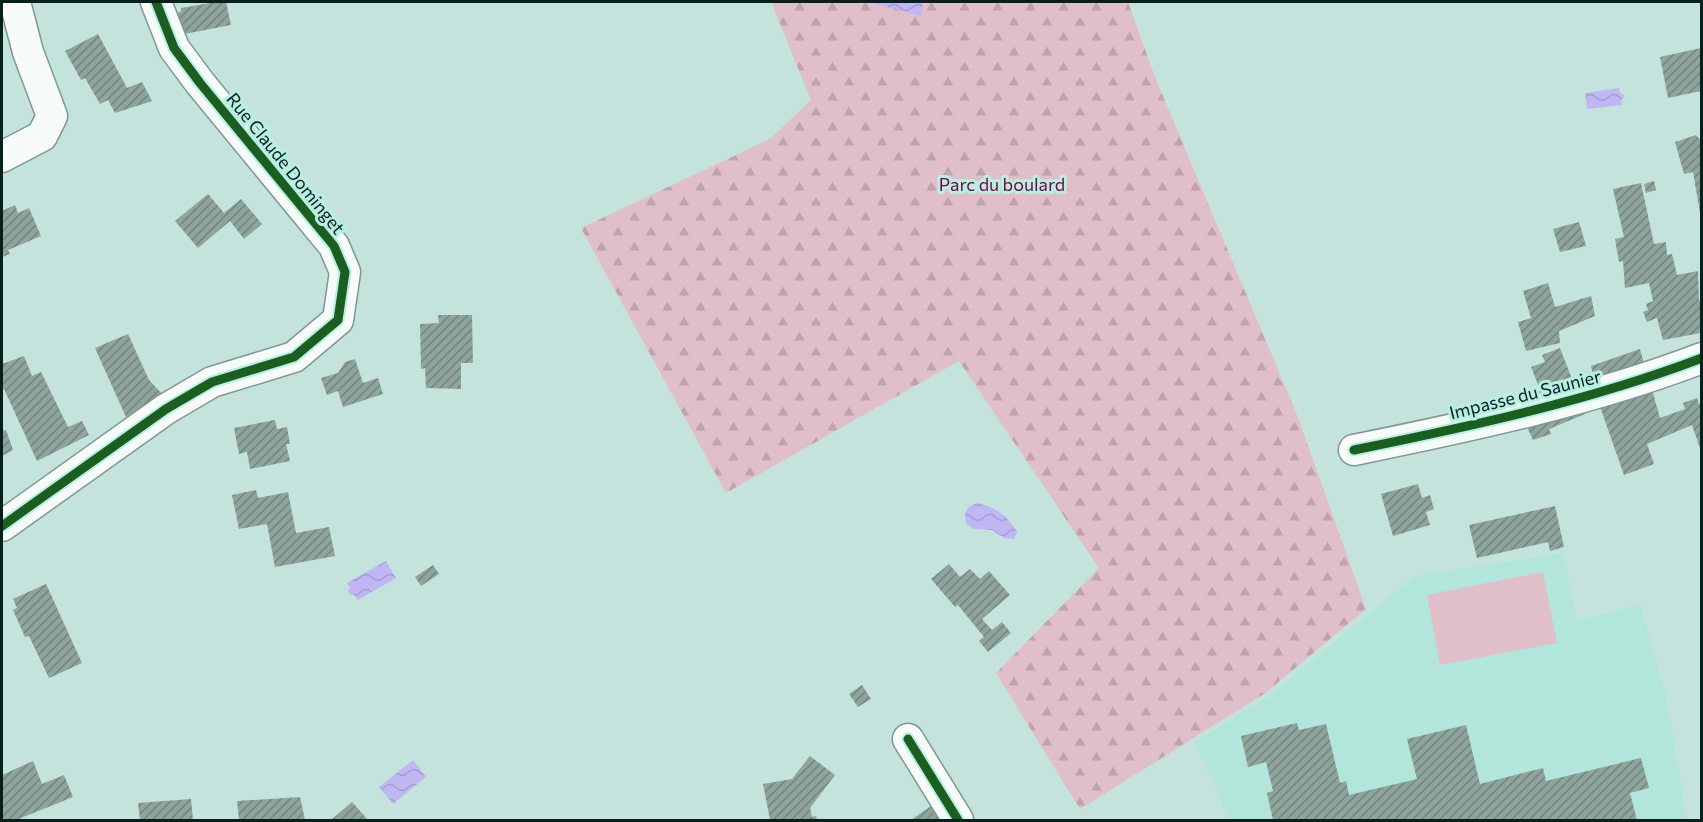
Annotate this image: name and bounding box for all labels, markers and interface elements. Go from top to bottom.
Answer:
street label: Rue Claude Dominget [222,88,350,238]
park label: Parc du boulard [939,173,1065,195]
street label: Impasse du Saunier [1447,365,1603,423]

